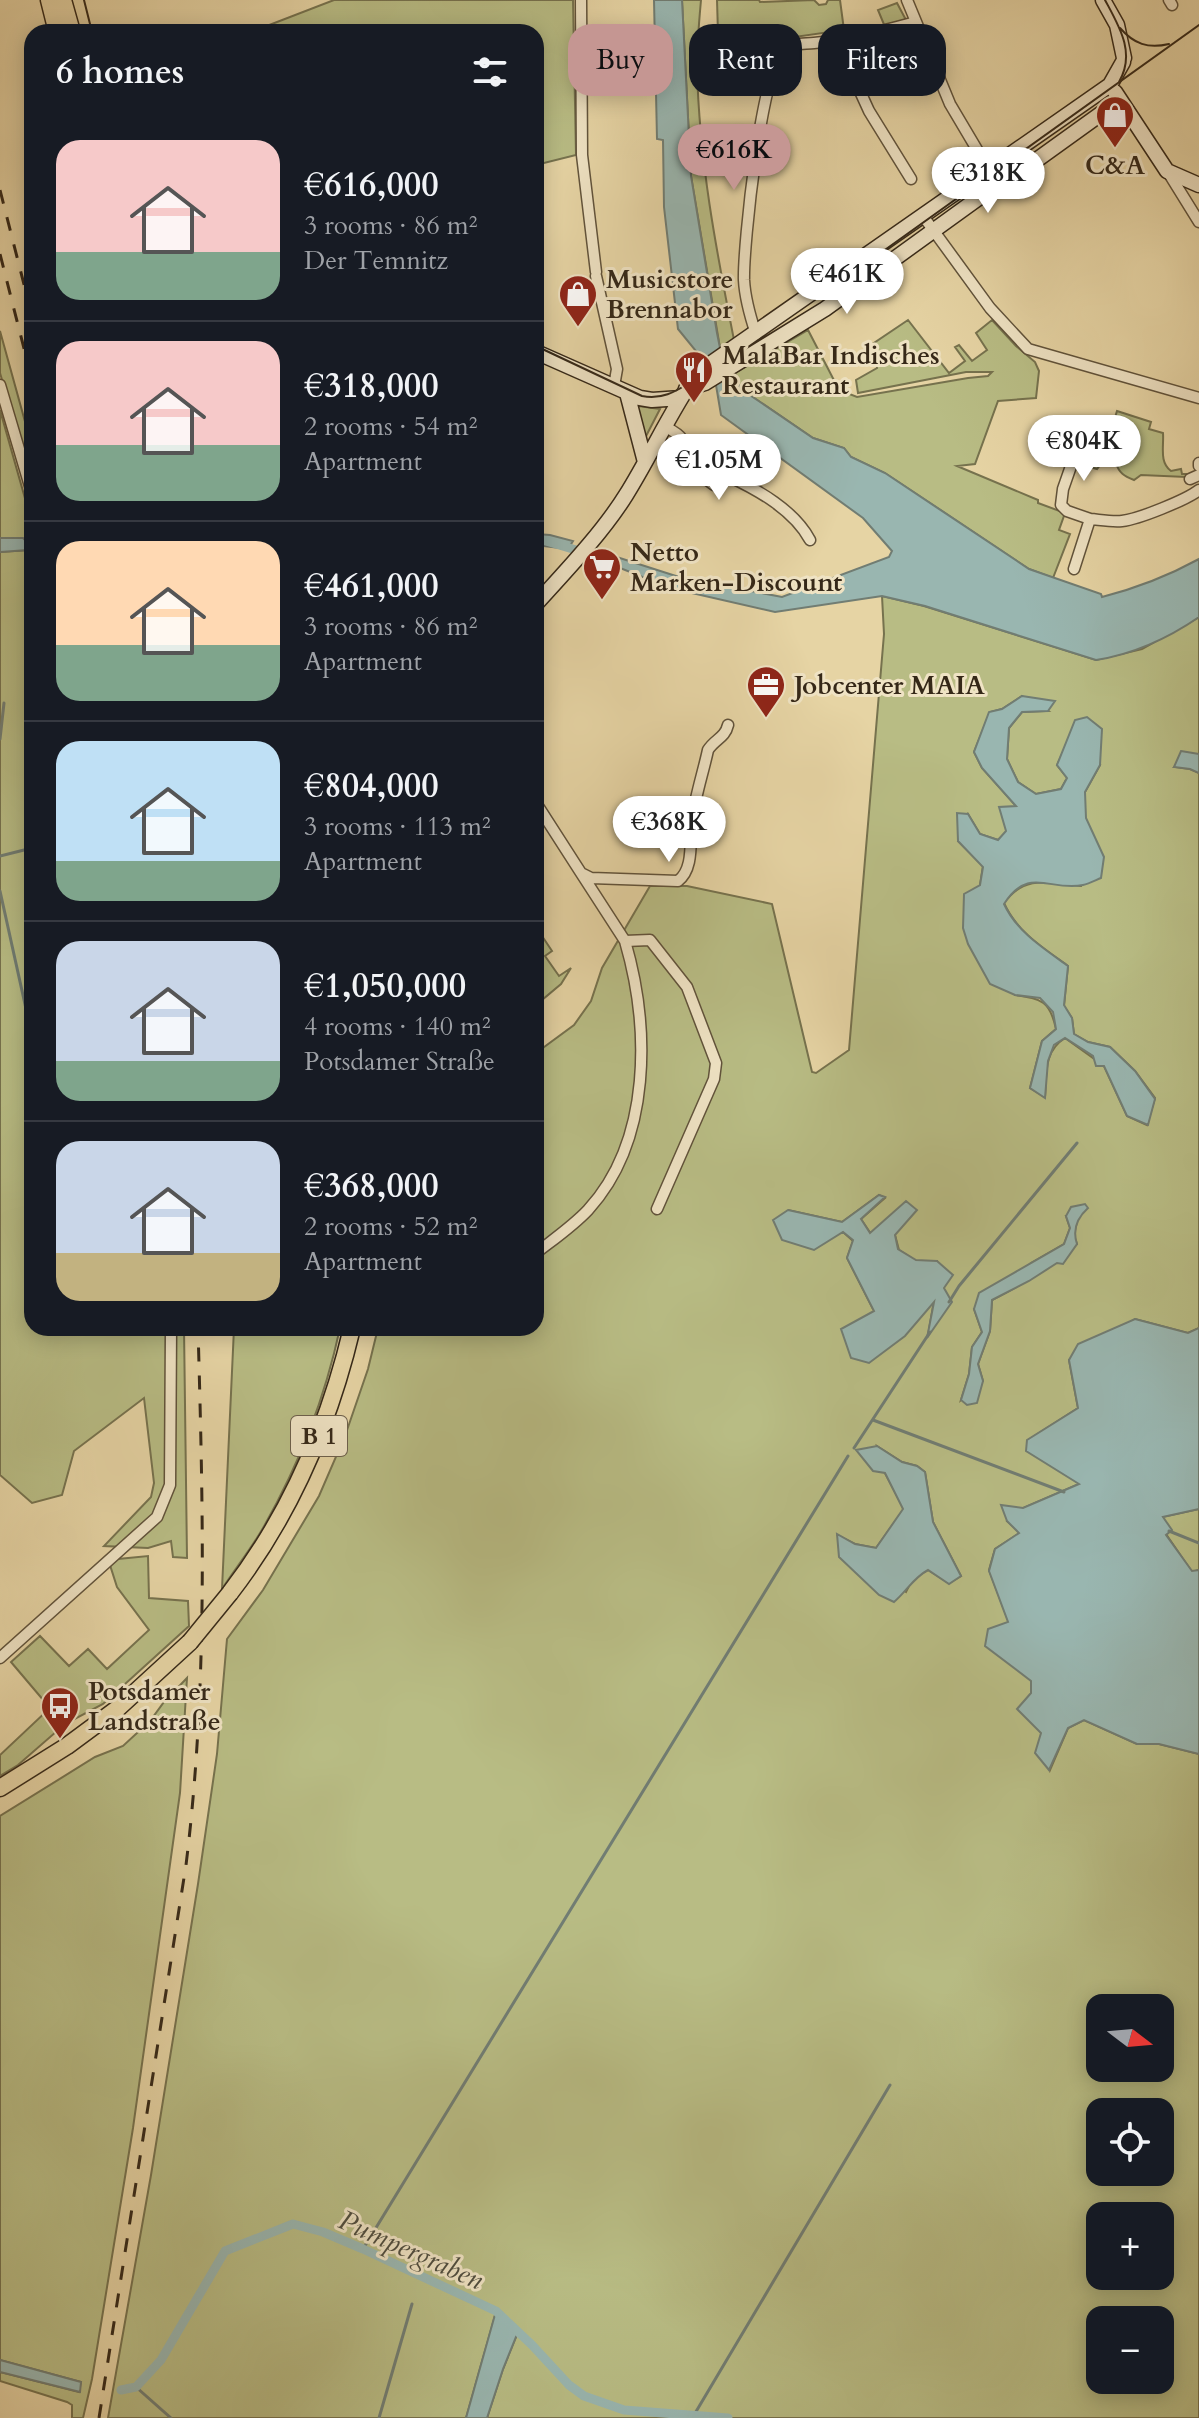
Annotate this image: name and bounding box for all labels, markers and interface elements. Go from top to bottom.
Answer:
chip: Buy [568,24,673,96]
chip: Rent [689,24,802,96]
chip: Filters [818,24,946,96]
text: 6 homes [56,49,184,95]
icon: filters [468,50,512,94]
shop icon: C&A [1094,94,1136,149]
pin: €616K [678,124,790,192]
text: €616K [696,132,772,167]
pin: €318K [932,147,1044,215]
place label: C&A [1085,148,1145,183]
text: €318K [950,155,1026,190]
text: €616,000 [304,162,439,208]
icon: home [120,172,216,268]
text: 3 rooms · 86 m² [304,208,477,243]
text: Der Temnitz [304,243,448,278]
pin: €461K [791,248,903,316]
text: €461K [809,256,885,291]
place label: Musicstore Brennabor [606,262,733,327]
shop icon: Musicstore Brennabor [557,273,599,328]
place label: MalaBar Indisches Restaurant [722,338,940,403]
restaurant icon: MalaBar Indisches Restaurant [673,349,715,404]
text: €318,000 [304,363,439,409]
icon: home [120,373,216,469]
text: 2 rooms · 54 m² [304,409,477,444]
pin: €804K [1028,415,1140,483]
text: €804K [1046,423,1122,458]
pin: €1.05M [654,434,784,502]
text: €1.05M [675,442,763,477]
text: Apartment [304,444,422,479]
place label: Netto Marken-Discount [630,535,842,600]
supermarket icon: Netto Marken-Discount [581,546,623,601]
text: €461,000 [304,563,439,609]
icon: home [120,573,216,669]
text: 3 rooms · 86 m² [304,609,477,644]
text: Apartment [304,644,422,679]
office icon: Jobcenter MAIA [745,664,787,719]
place label: Jobcenter MAIA [790,668,985,703]
text: €804,000 [304,763,439,809]
icon: home [120,773,216,869]
pin: €368K [613,796,725,864]
text: €368K [631,804,707,839]
text: 3 rooms · 113 m² [304,809,491,844]
text: Apartment [304,844,422,879]
text: €1,050,000 [304,963,466,1009]
icon: home [120,973,216,1069]
text: 4 rooms · 140 m² [304,1009,491,1044]
text: Potsdamer Straße [304,1044,495,1079]
text: €368,000 [304,1163,439,1209]
icon: home [120,1173,216,1269]
text: 2 rooms · 52 m² [304,1209,477,1244]
text: Apartment [304,1244,422,1279]
road number: B 1 [291,1416,347,1456]
place label: Potsdamer Landstraße [88,1674,221,1739]
bus stop icon: Potsdamer Landstraße [39,1685,81,1740]
north arrow [1086,1994,1174,2082]
map controls [1086,1994,1174,2394]
button: locate [1086,2098,1174,2186]
water label: Pumpergraben [333,2201,490,2299]
button: + [1086,2202,1174,2290]
button: − [1086,2306,1174,2394]

